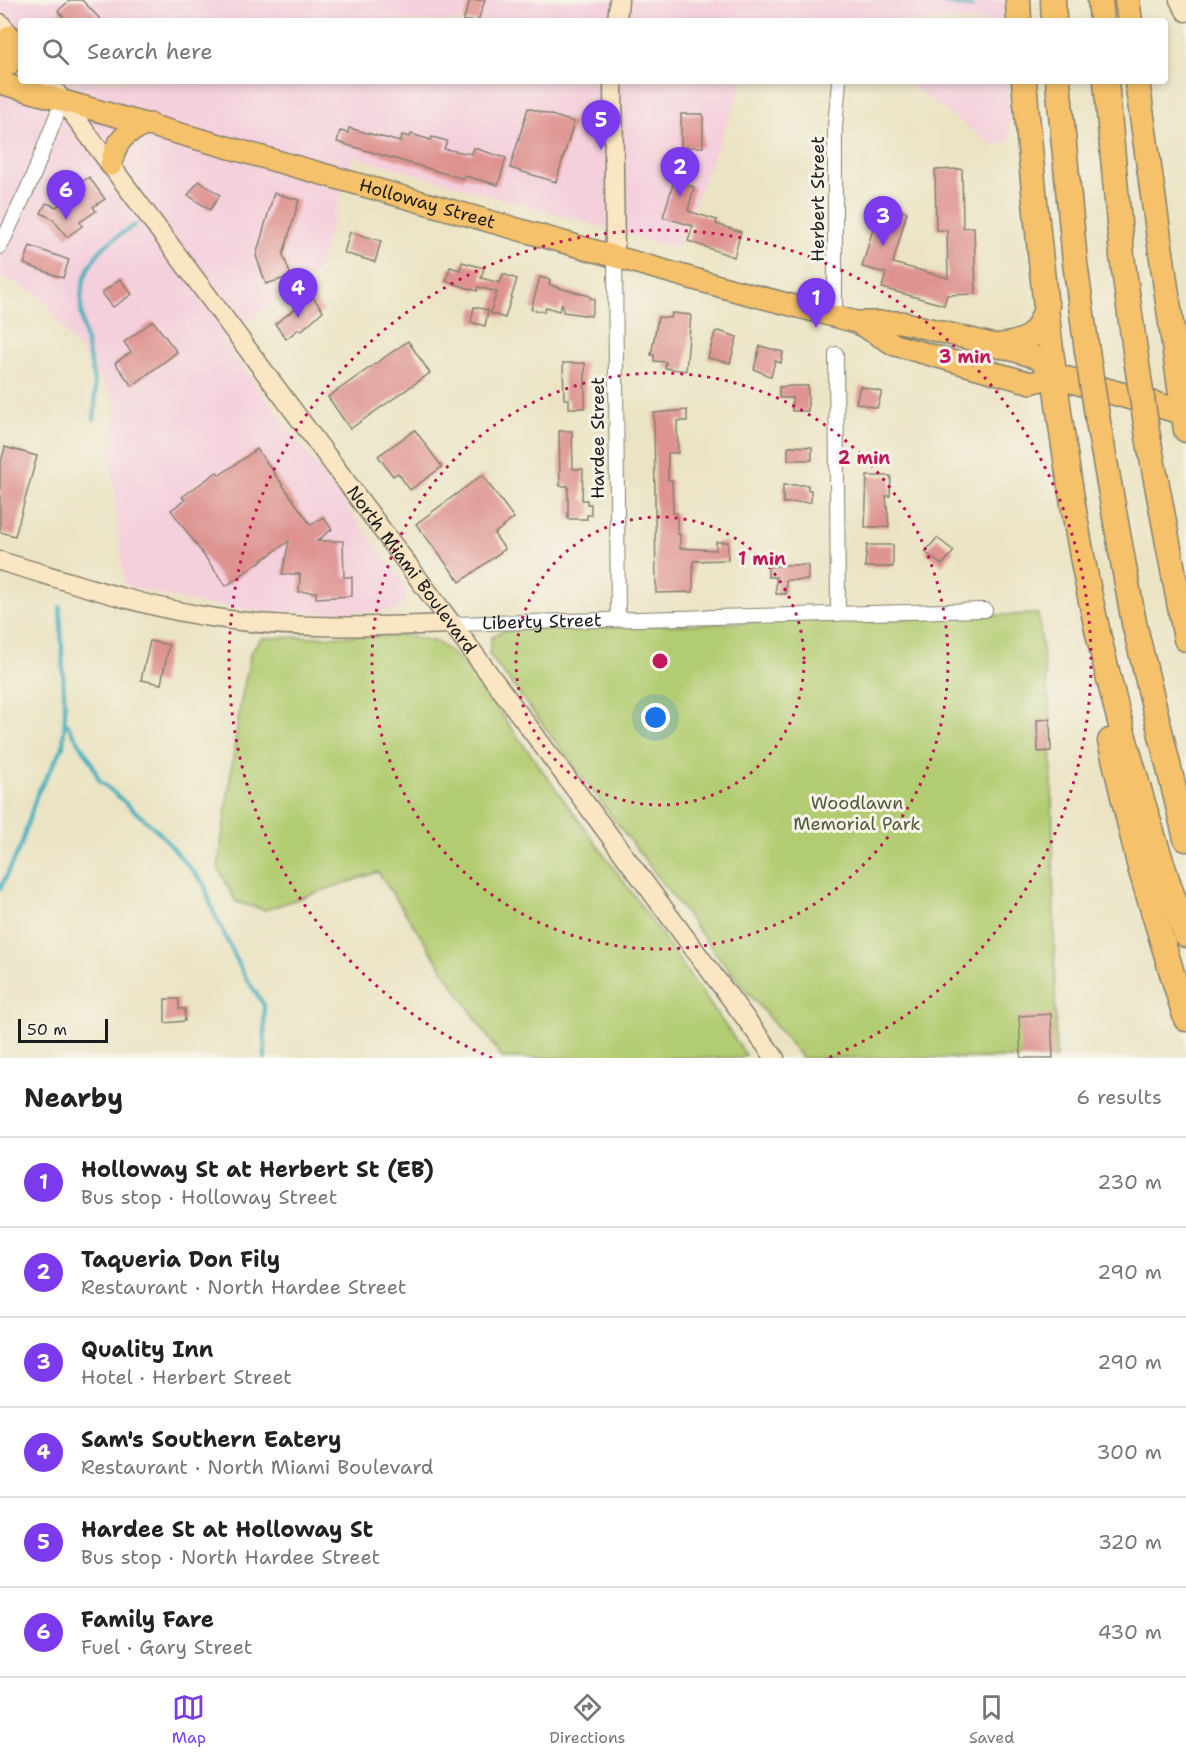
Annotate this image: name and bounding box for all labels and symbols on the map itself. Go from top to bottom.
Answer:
pin: 5 [582,100,620,150]
street label: Herbert Street [806,136,830,262]
pin: 2 [660,148,700,197]
pin: 6 [46,170,86,220]
street label: Holloway Street [356,173,498,234]
pin: 3 [864,196,902,246]
pin: 4 [278,268,318,318]
pin: 1 [796,278,836,328]
text: 3 min [939,345,991,369]
street label: Hardee Street [586,377,610,499]
text: 2 min [838,446,890,470]
street label: North Miami Boulevard [341,481,482,658]
text: 1 min [738,547,786,571]
street label: Liberty Street [482,608,602,635]
centre of rings [650,651,670,671]
your location [641,703,670,732]
park label: Woodlawn Memorial Park [793,791,921,836]
scale bar [18,1016,108,1044]

